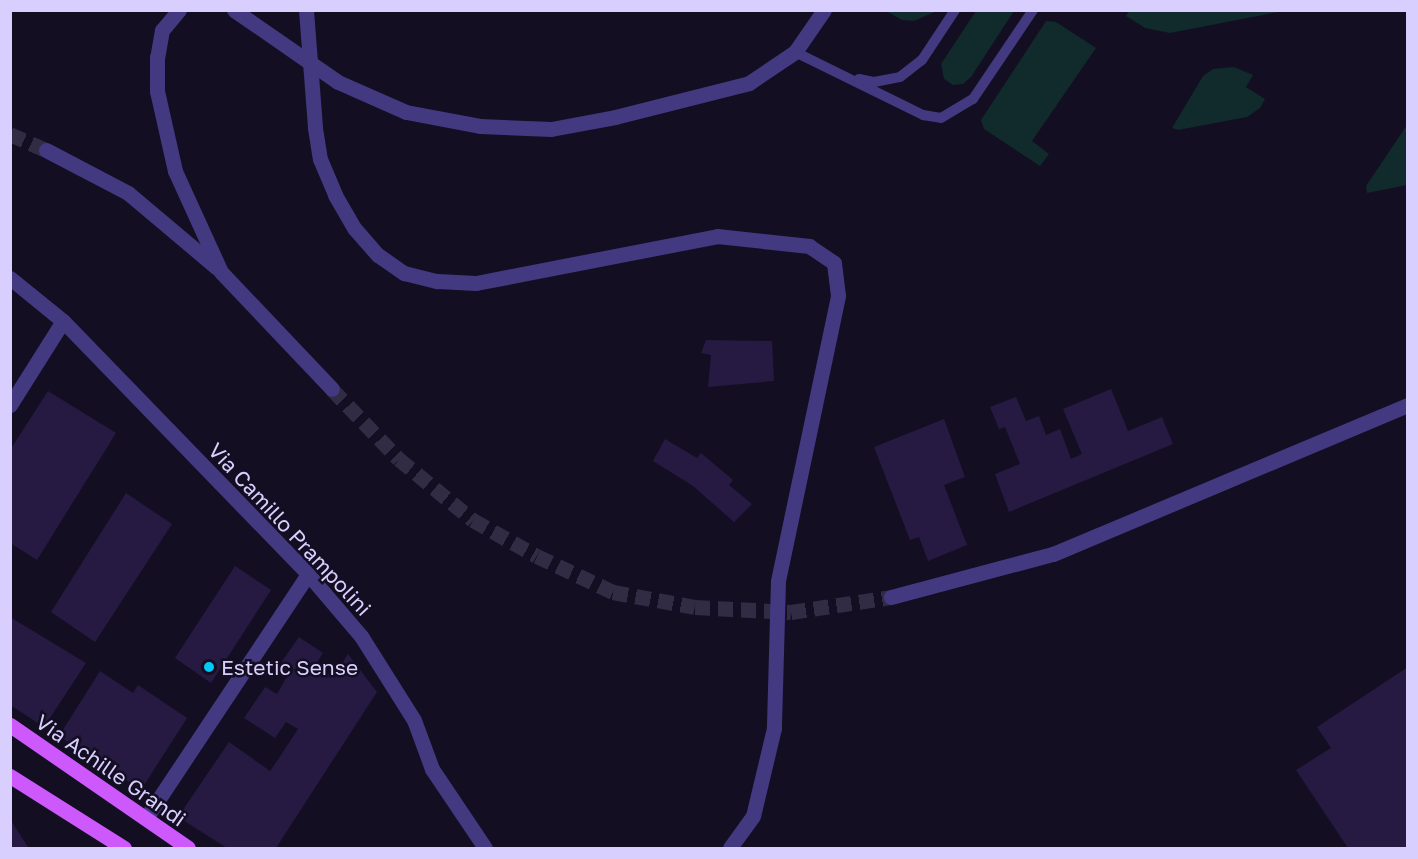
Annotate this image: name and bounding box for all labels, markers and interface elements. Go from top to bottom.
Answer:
street label: Via Camillo Prampolini [203,437,377,621]
place label: Estetic Sense [221,654,358,680]
marker: Estetic Sense [202,660,216,674]
street label: Via Achille Grandi [31,709,191,831]

